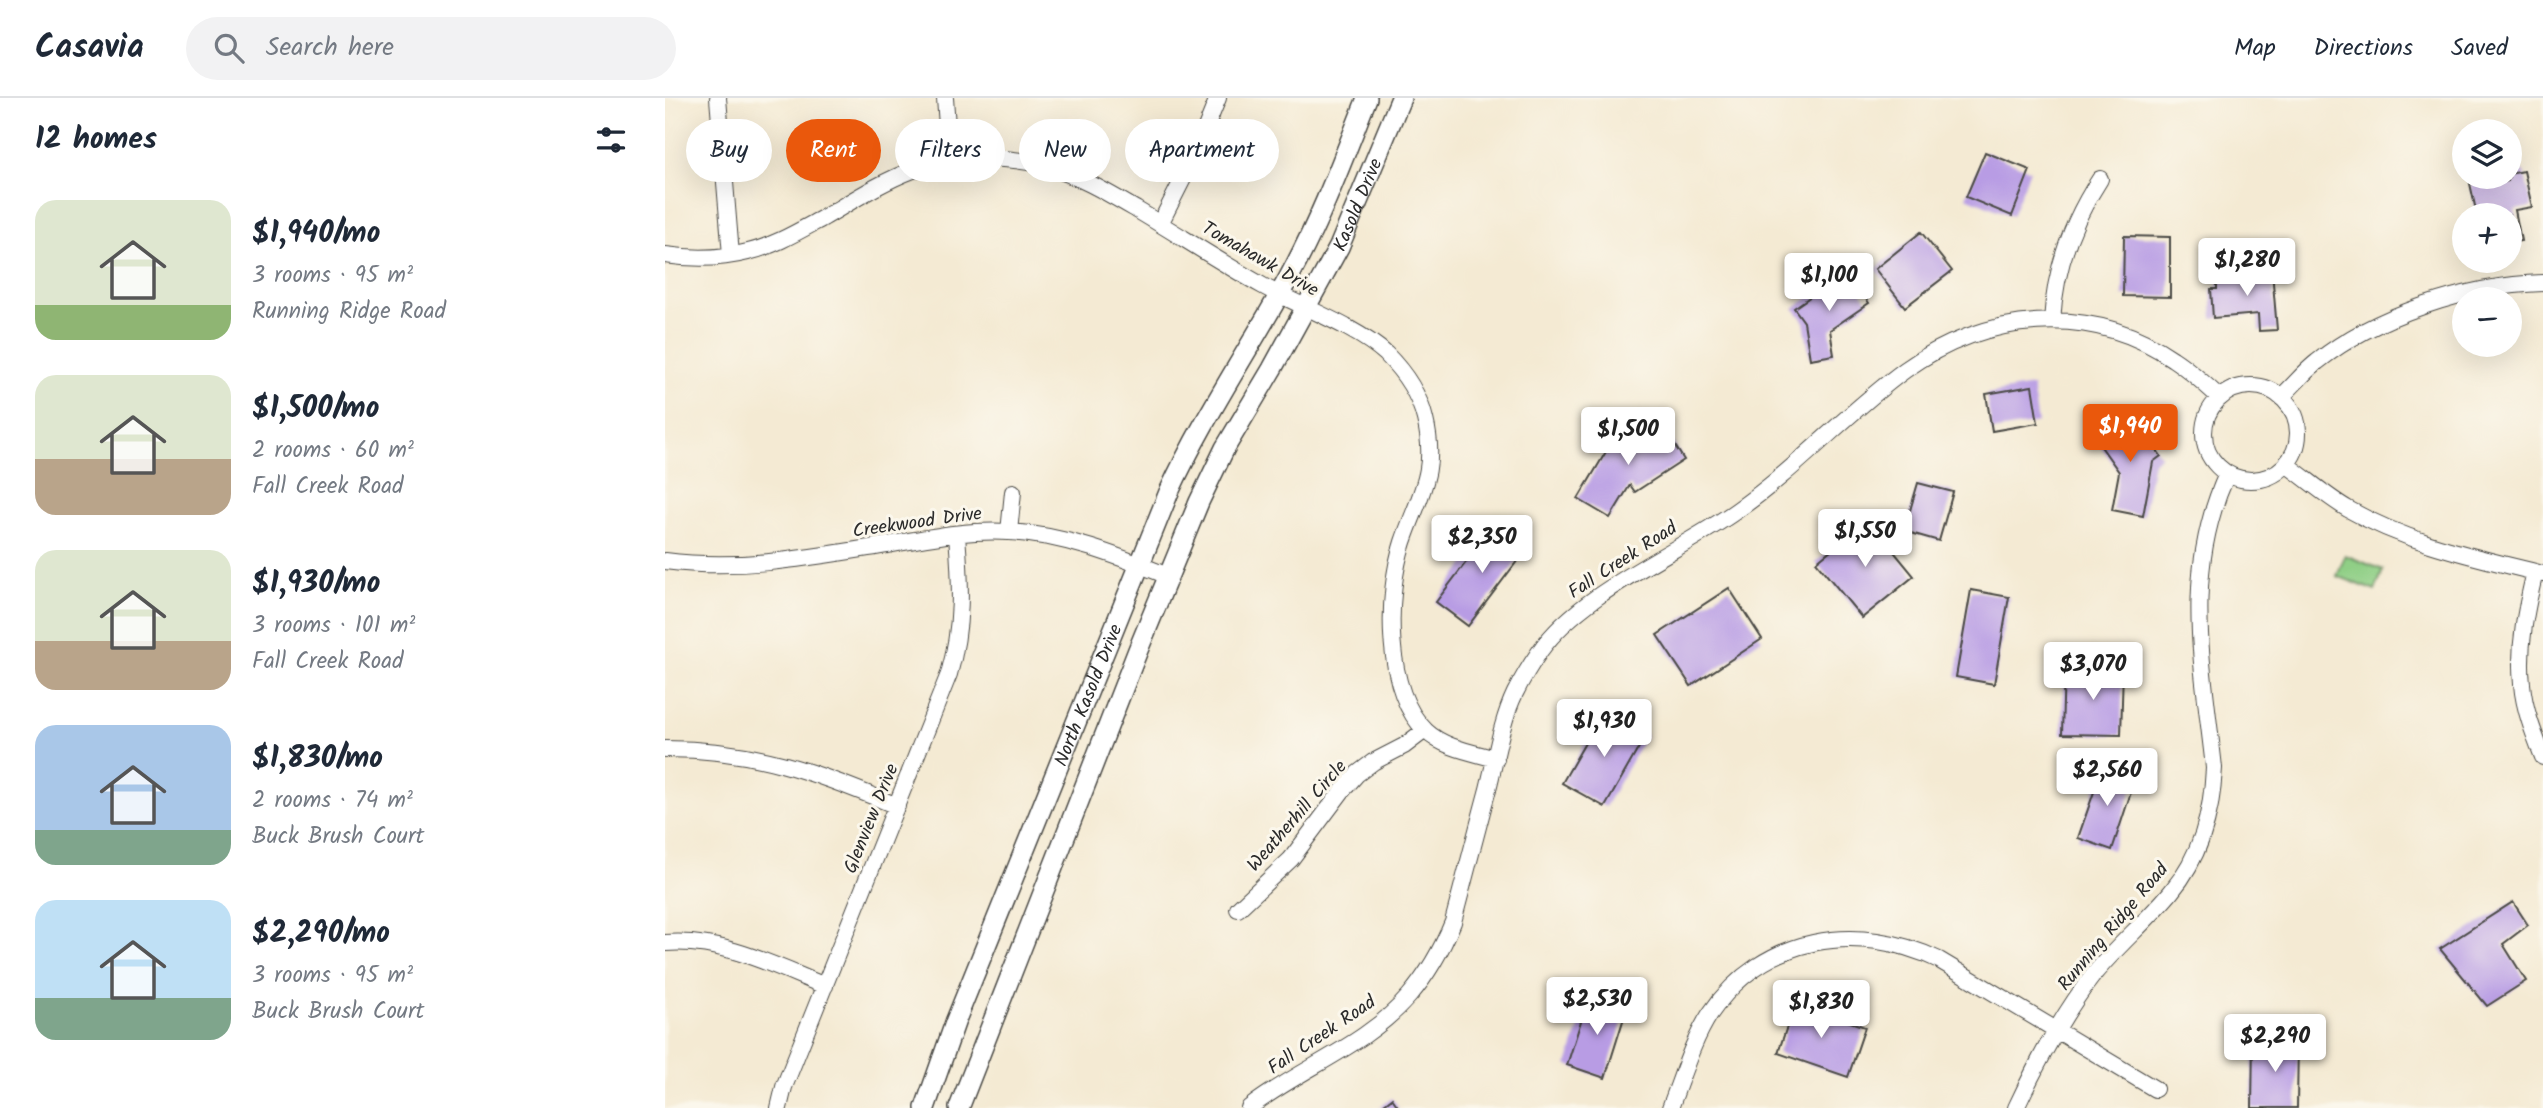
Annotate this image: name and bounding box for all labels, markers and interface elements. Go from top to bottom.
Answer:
search box [186,17,676,80]
text: Casavia [35,22,144,75]
text: Search here [266,27,394,69]
icon: search [210,29,248,67]
text: Map [2234,29,2276,68]
text: Directions [2314,29,2413,68]
text: Saved [2451,29,2508,68]
text: 12 homes [35,116,157,164]
chip: Buy [686,119,772,182]
chip: Rent [786,119,881,182]
chip: Filters [895,119,1005,182]
chip: New [1019,119,1111,182]
chip: Apartment [1125,119,1279,182]
map controls [2452,119,2522,357]
button: layers [2452,119,2522,189]
icon: filters [592,121,630,159]
street label: Kasold Drive [1326,154,1391,256]
button: + [2452,203,2522,273]
text: $1,940/mo [252,210,380,258]
street label: Tomahawk Drive [1196,214,1325,306]
icon: home [91,228,175,312]
pin: $1,280 [2190,238,2304,298]
text: $1,280 [2214,243,2280,279]
pin: $1,100 [1772,254,1886,313]
text: 3 rooms · 95 m² [252,258,413,294]
text: $1,100 [1800,258,1858,294]
button: − [2452,287,2522,357]
text: Running Ridge Road [252,294,446,330]
text: $1,500/mo [252,385,379,433]
icon: home [91,403,175,487]
pin: $1,940 [2073,404,2187,464]
pin: $1,500 [1571,408,1685,467]
text: $1,940 [2099,409,2161,445]
text: $1,500 [1597,412,1659,448]
text: 2 rooms · 60 m² [252,433,414,469]
text: Fall Creek Road [252,469,404,505]
street label: Creekwood Drive [851,499,984,547]
pin: $1,550 [1808,510,1922,569]
street label: Fall Creek Road [1562,514,1684,607]
text: $1,550 [1834,514,1896,550]
pin: $2,350 [1425,516,1539,575]
text: $2,350 [1447,520,1517,556]
text: $1,930/mo [252,560,380,608]
icon: home [91,578,175,662]
text: 3 rooms · 101 m² [252,608,415,644]
street label: North Kasold Drive [1047,619,1131,771]
pin: $3,070 [2036,642,2150,702]
text: Fall Creek Road [252,644,404,680]
text: $3,070 [2060,647,2126,683]
pin: $1,930 [1547,700,1661,759]
text: $1,930 [1573,704,1635,740]
text: $1,830/mo [252,735,383,783]
pin: $2,560 [2050,748,2164,808]
icon: home [91,753,175,837]
street label: Weatherhill Circle [1240,753,1355,879]
text: $2,560 [2073,753,2141,789]
street label: Glenview Drive [836,759,908,878]
text: 2 rooms · 74 m² [252,783,413,819]
text: Buck Brush Court [252,819,424,855]
street label: Running Ridge Road [2051,856,2177,998]
text: $2,290/mo [252,910,390,958]
icon: home [91,928,175,1012]
text: 3 rooms · 95 m² [252,958,413,994]
pin: $2,530 [1540,978,1654,1037]
pin: $1,830 [1764,981,1878,1040]
text: $2,530 [1562,982,1632,1018]
text: $1,830 [1789,985,1853,1021]
street label: Fall Creek Road [1262,988,1383,1083]
text: Buck Brush Court [252,994,424,1030]
pin: $2,290 [2218,1014,2332,1074]
text: $2,290 [2240,1019,2310,1055]

